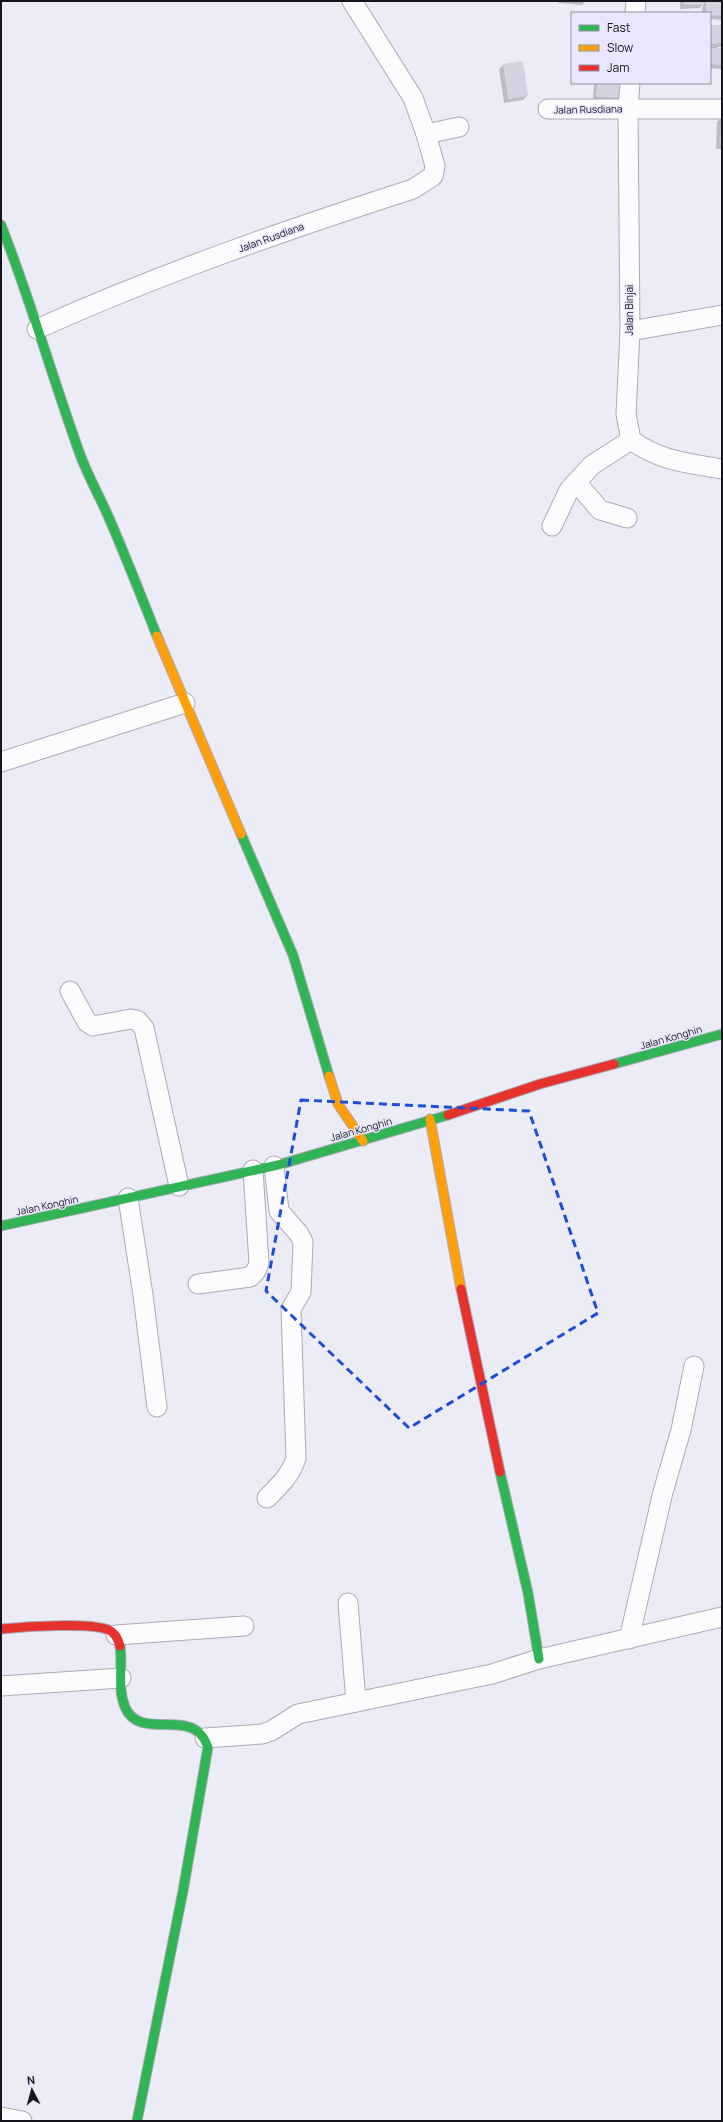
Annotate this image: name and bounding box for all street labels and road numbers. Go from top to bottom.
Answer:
street label: Jalan Rusdiana [553,101,623,117]
street label: Jalan Rusdiana [236,219,306,255]
street label: Jalan Binjai [622,285,636,335]
street label: Jalan Konghin [639,1021,704,1052]
street label: Jalan Konghin [329,1113,394,1144]
street label: Jalan Konghin [14,1192,80,1218]

